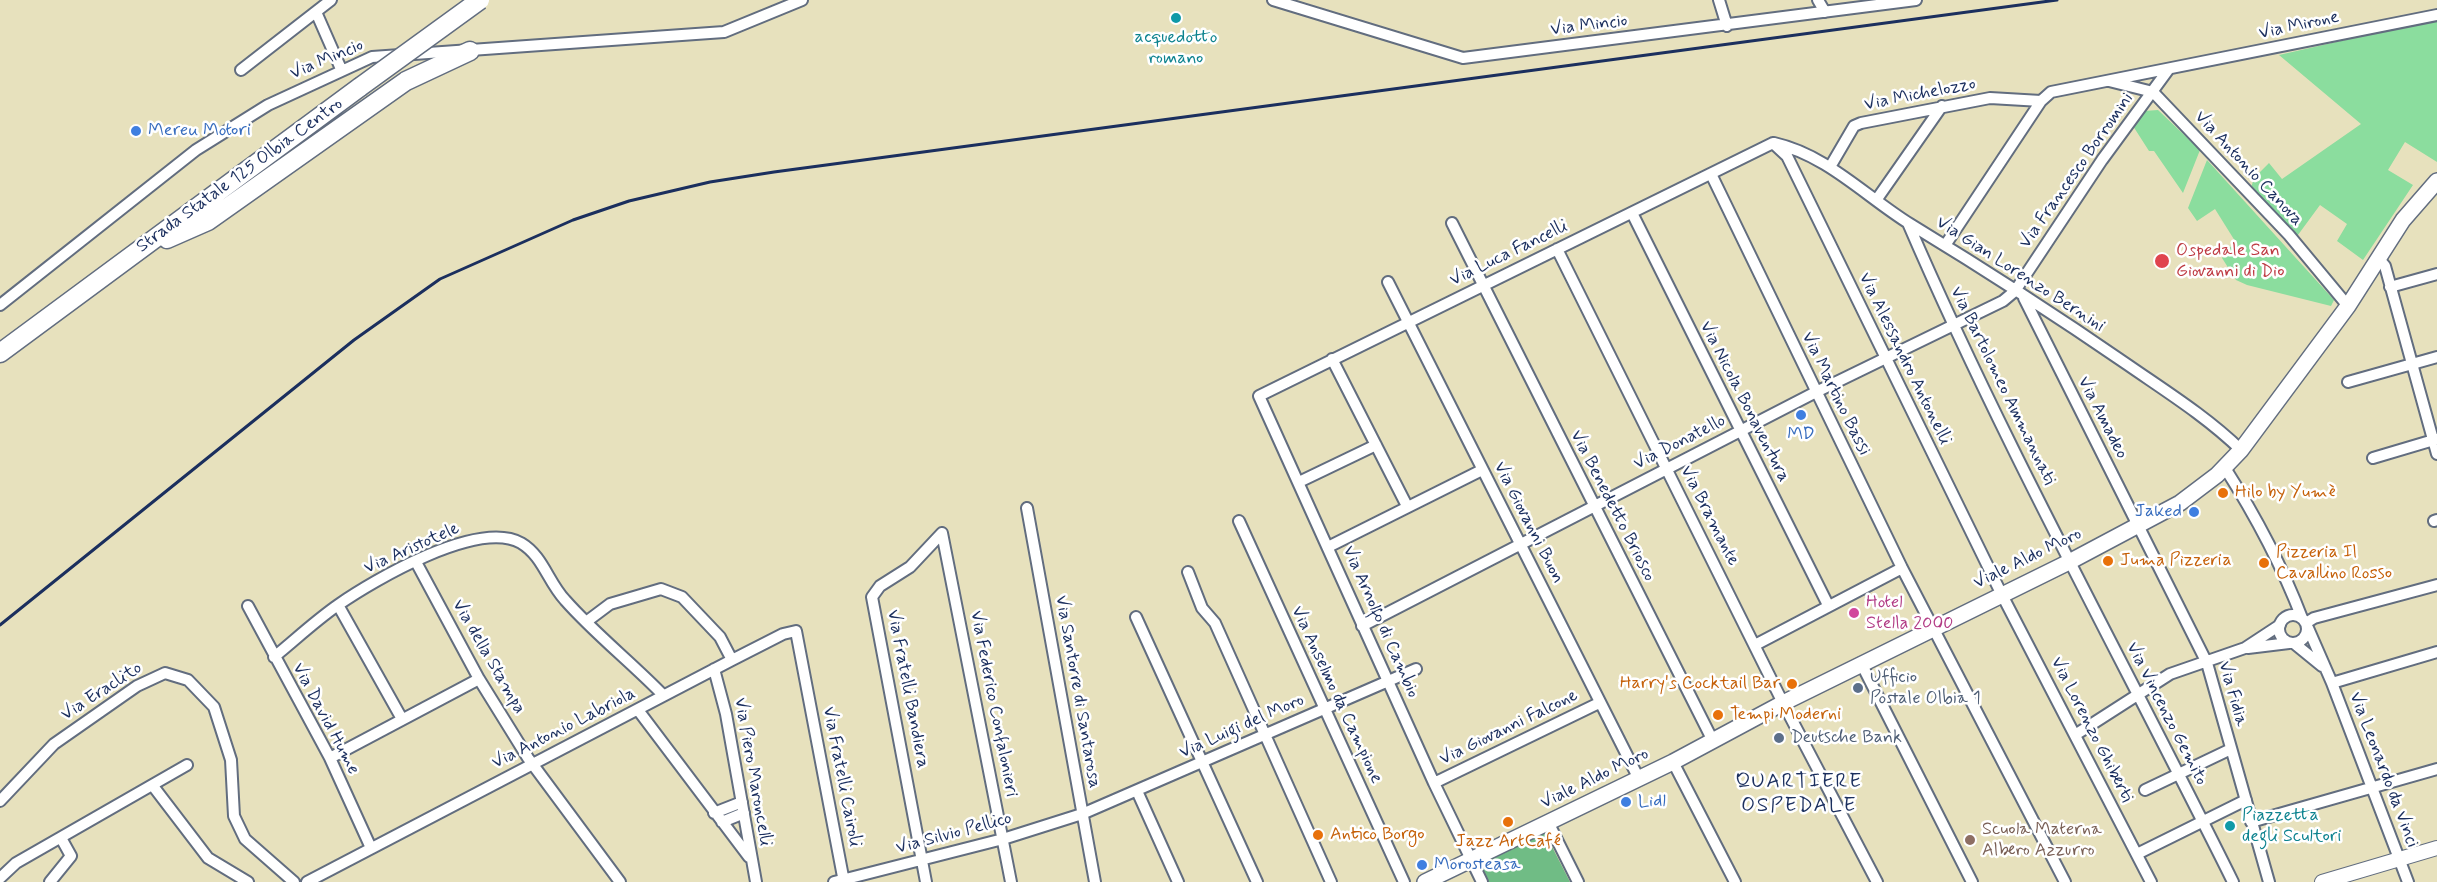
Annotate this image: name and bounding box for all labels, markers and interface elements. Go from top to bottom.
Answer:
street label: Via Mirone [2257,7,2341,45]
marker: acquedotto romano [1169,11,1183,25]
street label: Via Mincio [1549,11,1629,41]
place label: acquedotto romano [1134,27,1218,70]
street label: Via Mincio [287,35,367,85]
street label: Via Michelozzo [1862,74,1978,116]
street label: Via Francesco Borromini [2015,89,2139,253]
street label: Strada Statale 125 Olbia Centro [133,94,347,258]
street label: Via Antonio Canova [2189,107,2307,231]
place label: Mereu Motori [148,120,251,142]
marker: Mereu Motori [129,124,143,138]
street label: Via Gian Lorenzo Bernini [1932,212,2108,338]
street label: Via Luca Fancelli [1447,216,1571,292]
place label: Ospedale San Giovanni di Dio [2176,240,2284,282]
marker: Ospedale San Giovanni di Dio [2153,252,2171,270]
street label: Via Alessandro Antonelli [1853,269,1955,449]
street label: Via Bartolomeo Ammannati [1945,283,2059,489]
street label: Via Nicola Bonaventura [1694,318,1794,486]
street label: Via Martino Bassi [1796,329,1874,459]
street label: Via Amadeo [2072,373,2132,463]
marker: MD [1794,408,1808,422]
street label: Via Donatello [1630,411,1730,475]
place label: MD [1787,424,1815,446]
street label: Via Benedetto Briosco [1565,427,1659,585]
street label: Via Giovanni Buon [1488,458,1568,588]
street label: Via Bramante [1674,462,1744,570]
place label: Hilo by Yumè [2235,482,2335,504]
marker: Hilo by Yumè [2216,486,2230,500]
place label: Jaked [2135,501,2182,523]
marker: Jaked [2187,505,2201,519]
street label: Via Aristotele [361,518,463,580]
street label: Viale Aldo Moro [1970,524,2086,594]
place label: Pizzeria Il Cavallino Rosso [2276,542,2392,584]
street label: Via Arnolfo di Cambio [1337,543,1423,701]
place label: Juma Pizzeria [2120,550,2232,572]
marker: Juma Pizzeria [2101,554,2115,568]
marker: Pizzeria Il Cavallino Rosso [2257,556,2271,570]
place label: Hotel Stella 2000 [1866,592,1953,634]
street label: Via Santorre di Santarosa [1049,594,1105,790]
street label: Via della Stampa [446,596,530,718]
street label: Via Anselmo da Campione [1285,603,1387,787]
marker: Hotel Stella 2000 [1847,606,1861,620]
street label: Via Fratelli Bandiera [881,608,933,770]
street label: Via Federico Confalonieri [964,609,1022,799]
street label: Via Vincenzo Gemito [2121,639,2211,789]
street label: Via Lorenzo Ghiberti [2045,654,2137,806]
street label: Via Eraclito [57,658,147,726]
street label: Via David Hume [286,659,364,779]
street label: Via Fidia [2212,659,2252,729]
place label: Ufficio Postale Olbia 1 [1870,667,1981,710]
place label: Harry's Cocktail Bar [1620,673,1780,695]
marker: Harry's Cocktail Bar [1785,677,1799,691]
marker: Ufficio Postale Olbia 1 [1851,681,1865,695]
street label: Via Antonio Labriola [489,683,639,775]
street label: Via Giovanni Falcone [1436,685,1582,771]
street label: Via Leonardo da Vinci [2343,689,2423,851]
street label: Via Luigi del Moro [1176,690,1308,764]
street label: Via Piero Maroncelli [728,696,776,848]
place label: Tempi Moderni [1730,704,1841,726]
street label: Via Fratelli Cairoli [817,705,865,849]
marker: Tempi Moderni [1711,708,1725,722]
place label: Deutsche Bank [1791,727,1902,749]
marker: Deutsche Bank [1772,731,1786,745]
street label: Viale Aldo Moro [1537,744,1653,814]
district label: QUARTIERE OSPEDALE [1736,770,1862,820]
place label: Lidl [1638,791,1666,813]
marker: Lidl [1619,795,1633,809]
place label: Piazzetta degli Scultori [2242,805,2341,848]
street label: Via Silvio Pellico [894,808,1014,860]
marker: Jazz ArtCafé [1501,815,1515,829]
place label: Scuola Materna Albero Azzurro [1982,819,2102,862]
marker: Piazzetta degli Scultori [2223,819,2237,833]
place label: Antico Borgo [1330,824,1425,846]
marker: Antico Borgo [1311,828,1325,842]
place label: Jazz ArtCafé [1455,831,1561,853]
marker: Scuola Materna Albero Azzurro [1963,833,1977,847]
place label: Morosteasa [1434,854,1521,876]
marker: Morosteasa [1415,858,1429,872]

